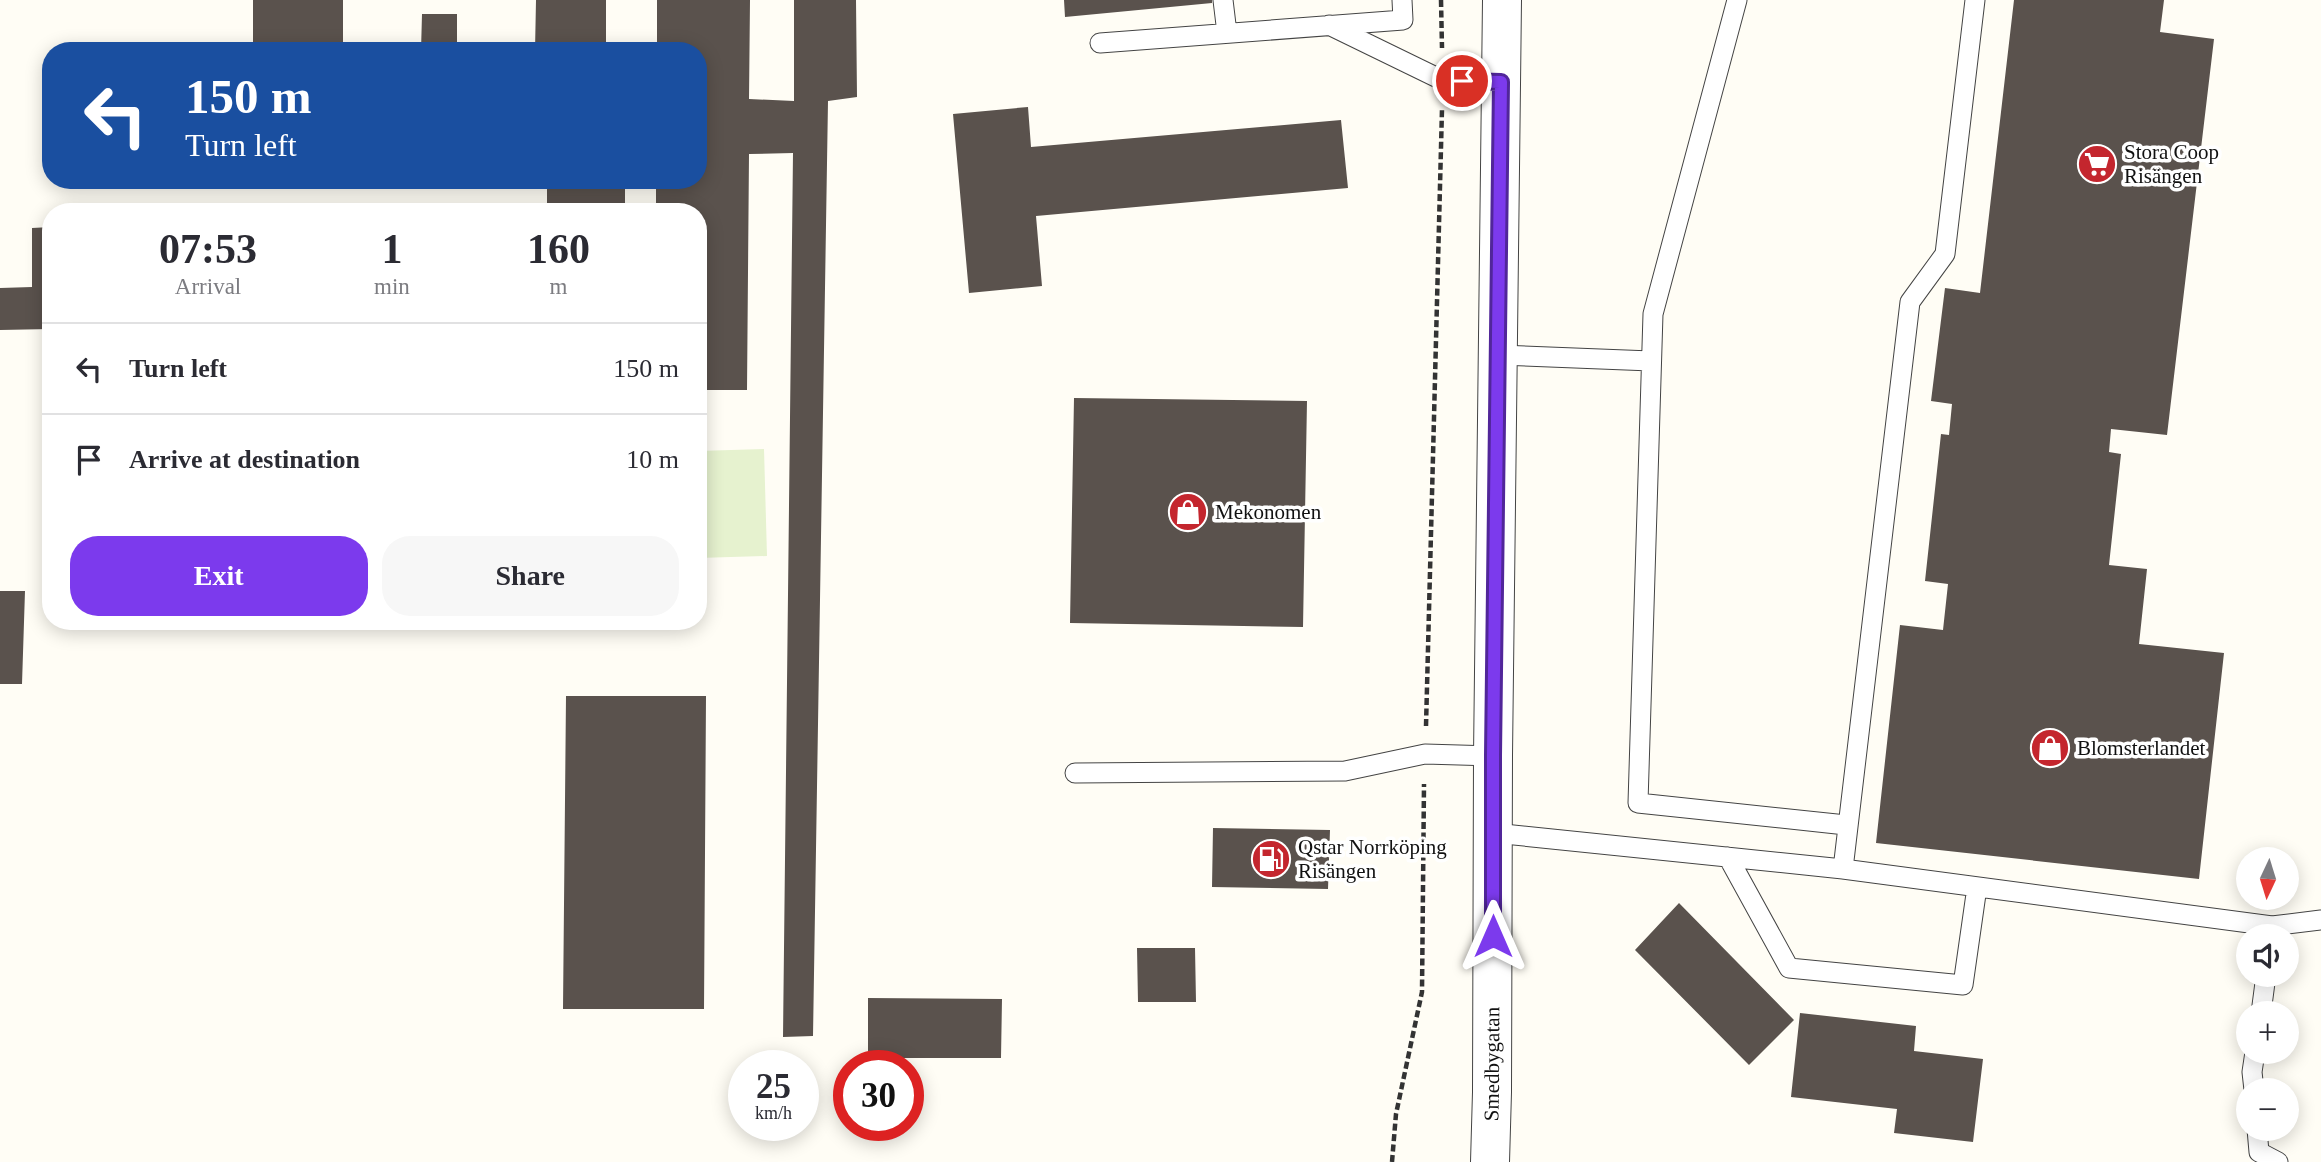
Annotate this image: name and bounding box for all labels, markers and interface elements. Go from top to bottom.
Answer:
pin [1432,51,1492,111]
icon: arrive [1443,62,1481,100]
text: 150 m [185,69,312,124]
icon: left [70,70,161,161]
text: Turn left [185,127,297,163]
place label: Stora Coop Risängen [2124,140,2219,188]
supermarket icon: Stora Coop Risängen [2076,143,2118,185]
text: 07:53 [159,226,257,272]
text: 1 [381,226,402,272]
text: 160 [527,226,590,272]
text: Arrival [175,274,241,299]
text: min [374,274,410,299]
text: m [549,274,567,299]
icon: left [70,350,108,388]
text: Turn left [129,354,227,383]
text: 150 m [613,354,679,383]
icon: arrive [70,441,108,479]
text: Arrive at destination [129,445,360,474]
text: 10 m [626,445,679,474]
shop icon: Mekonomen [1167,491,1209,533]
place label: Mekonomen [1215,500,1322,524]
button: Exit [70,536,368,616]
button: Share [382,536,679,616]
shop icon: Blomsterlandet [2029,727,2071,769]
place label: Blomsterlandet [2077,736,2205,760]
place label: Qstar Norrköping Risängen [1298,835,1447,883]
fuel station icon: Qstar Norrköping Risängen [1250,838,1292,880]
north arrow [2236,847,2300,910]
map controls [2236,847,2299,1141]
position arrow [1456,899,1530,973]
button: sound [2236,924,2299,987]
button: + [2236,1001,2299,1064]
street label: Smedbygatan [1479,1006,1504,1122]
speed limit sign: 30 [833,1050,924,1141]
text: 25 [756,1067,791,1106]
button: − [2236,1078,2299,1141]
text: km/h [755,1103,792,1123]

